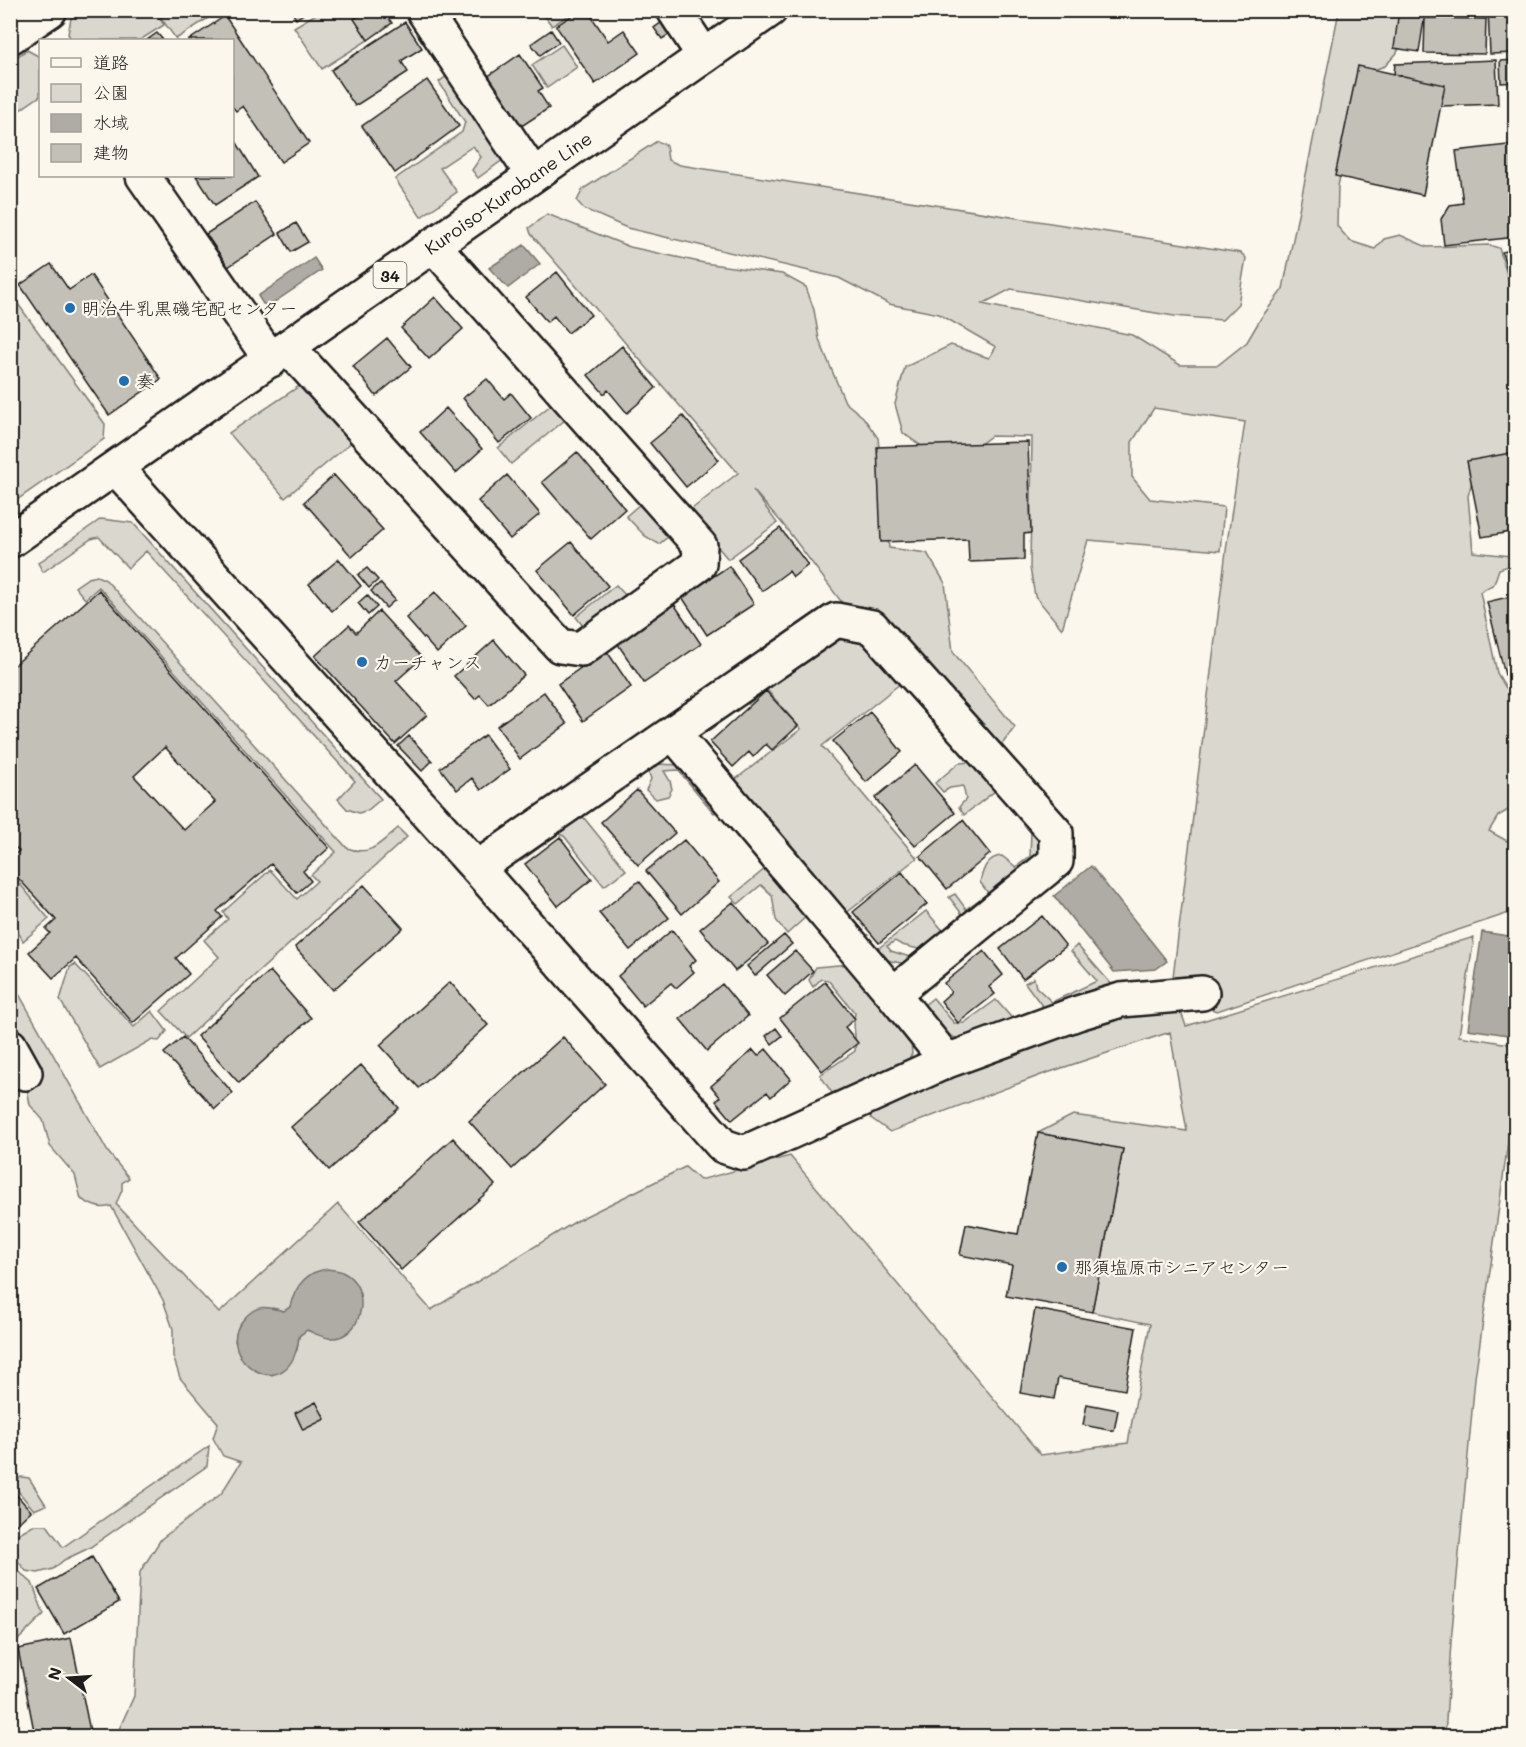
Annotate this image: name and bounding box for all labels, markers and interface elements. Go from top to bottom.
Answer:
legend [39,39,234,177]
text: 道路 [93,50,129,74]
text: 公園 [93,80,129,104]
text: 水域 [93,110,129,134]
street label: Kuroiso-Kurobane Line [420,126,596,260]
text: 建物 [93,140,129,164]
road number: 34 [374,262,406,288]
place label: 明治牛乳黒磯宅配センター [82,296,297,320]
marker: 明治牛乳黒磯宅配センター [63,301,77,315]
place label: 奏 [136,369,154,393]
marker: 奏 [117,374,131,388]
place label: カーチャンス [374,650,482,674]
marker: カーチャンス [355,655,369,669]
place label: 那須塩原市シニアセンター [1074,1255,1289,1279]
marker: 那須塩原市シニアセンター [1055,1260,1069,1274]
north arrow [39,1648,99,1708]
text: N [42,1665,66,1682]

